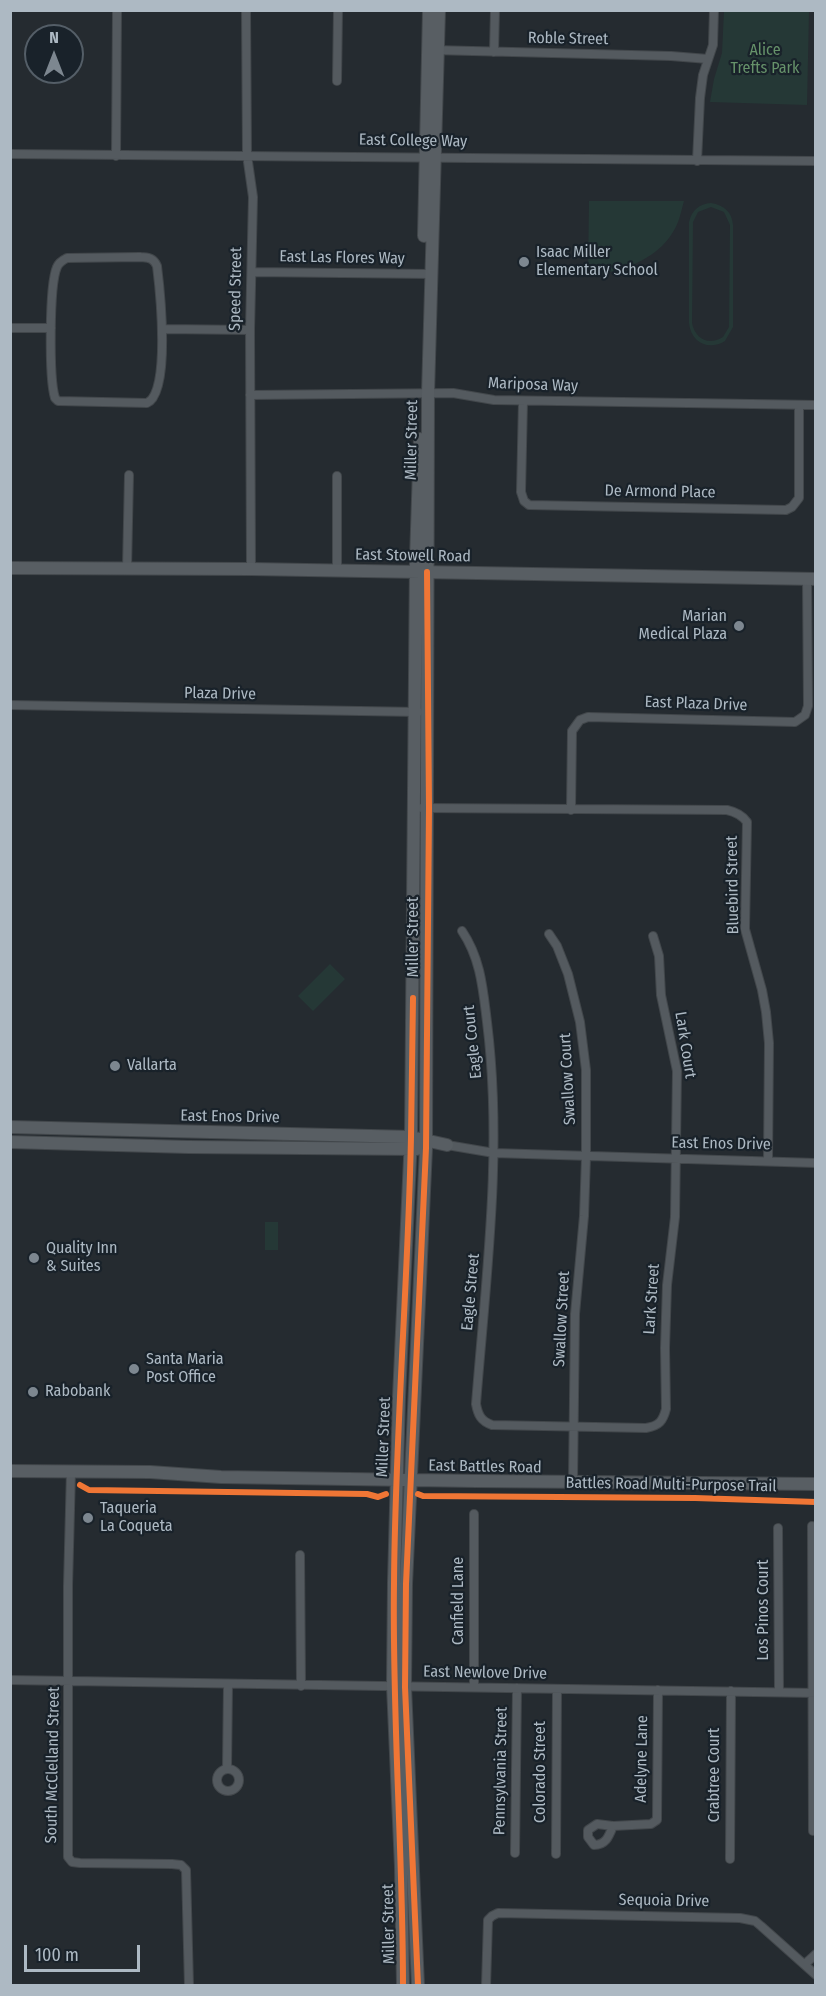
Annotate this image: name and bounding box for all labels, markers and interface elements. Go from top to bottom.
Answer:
north arrow [24,24,84,84]
text: N [49,28,59,47]
street label: Roble Street [528,29,608,49]
park label: Alice Trefts Park [730,41,800,79]
street label: East College Way [359,130,467,152]
place label: Isaac Miller Elementary School [536,243,658,281]
street label: Speed Street [226,247,246,331]
street label: East Las Flores Way [279,247,405,269]
marker: Isaac Miller Elementary School [517,255,531,269]
street label: Mariposa Way [488,374,578,396]
street label: Miller Street [402,400,422,480]
street label: De Armond Place [604,481,716,503]
street label: East Stowell Road [355,545,471,567]
place label: Marian Medical Plaza [639,607,727,645]
marker: Marian Medical Plaza [732,619,746,633]
street label: Plaza Drive [184,684,256,704]
street label: East Plaza Drive [644,693,748,715]
street label: Bluebird Street [723,836,743,934]
street label: Miller Street [404,897,424,977]
street label: Eagle Court [460,1004,486,1080]
street label: Lark Court [670,1010,700,1080]
street label: Swallow Court [556,1032,580,1126]
place label: Vallarta [127,1056,177,1076]
marker: Vallarta [108,1059,122,1073]
street label: East Enos Drive [180,1107,280,1127]
street label: East Enos Drive [671,1134,771,1154]
place label: Quality Inn & Suites [46,1239,117,1277]
marker: Quality Inn & Suites [27,1251,41,1265]
street label: Eagle Street [458,1252,484,1332]
street label: Lark Street [640,1263,664,1335]
street label: Swallow Street [550,1270,574,1368]
place label: Santa Maria Post Office [146,1350,224,1388]
marker: Santa Maria Post Office [127,1362,141,1376]
place label: Rabobank [45,1382,110,1402]
marker: Rabobank [26,1385,40,1399]
street label: Miller Street [373,1397,395,1477]
street label: East Battles Road [428,1456,542,1478]
street label: Battles Road Multi-Purpose Trail [565,1474,777,1496]
place label: Taqueria La Coqueta [100,1499,173,1537]
marker: Taqueria La Coqueta [81,1511,95,1525]
street label: Canfield Lane [449,1557,469,1645]
street label: Los Pinos Court [754,1560,774,1660]
street label: East Newlove Drive [423,1662,547,1684]
street label: South McClelland Street [42,1686,64,1844]
street label: Pennsylvania Street [490,1707,512,1835]
street label: Adelyne Lane [632,1715,652,1803]
street label: Colorado Street [531,1721,551,1823]
street label: Crabtree Court [705,1728,725,1822]
street label: Miller Street [379,1884,399,1964]
street label: Sequoia Drive [618,1891,710,1911]
scale bar [27,1933,142,1971]
text: 100 m [35,1944,79,1966]

